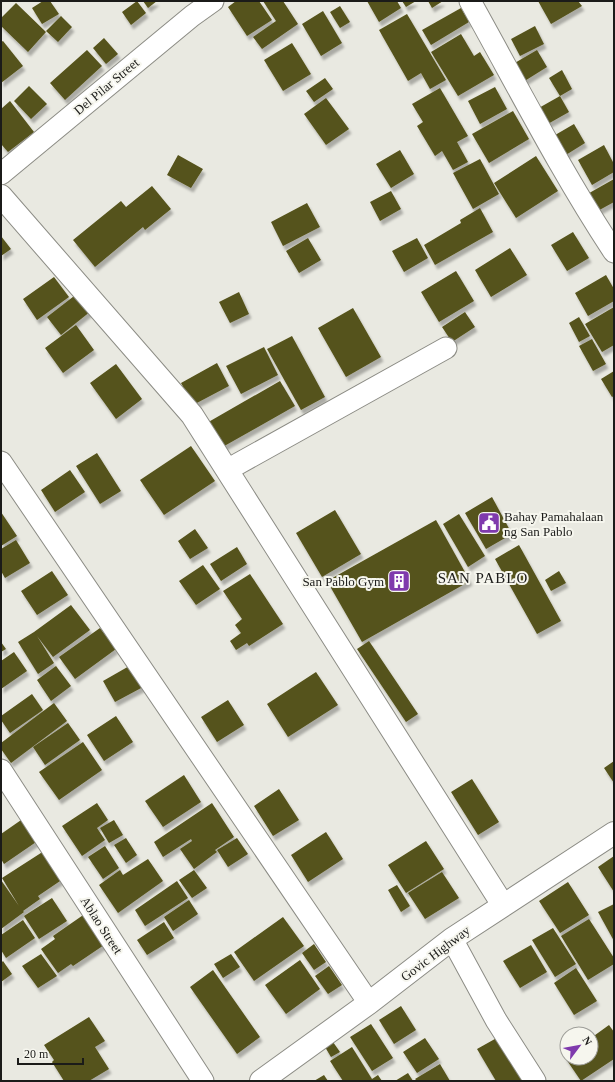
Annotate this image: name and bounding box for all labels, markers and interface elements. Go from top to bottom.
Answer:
street label: Del Pilar Street [71,55,142,118]
place label: Bahay Pamahalaan ng San Pablo [504,509,604,539]
public building icon: Bahay Pamahalaan ng San Pablo [476,510,502,536]
building icon: San Pablo Gym [386,568,412,594]
district label: SAN PABLO [438,570,528,586]
place label: San Pablo Gym [302,574,384,589]
street label: Ablao Street [77,894,126,957]
street label: Govic Highway [398,922,473,984]
north arrow [559,1026,599,1066]
text: N [580,1034,595,1047]
scale bar [18,1040,83,1066]
text: 20 m [24,1047,49,1061]

